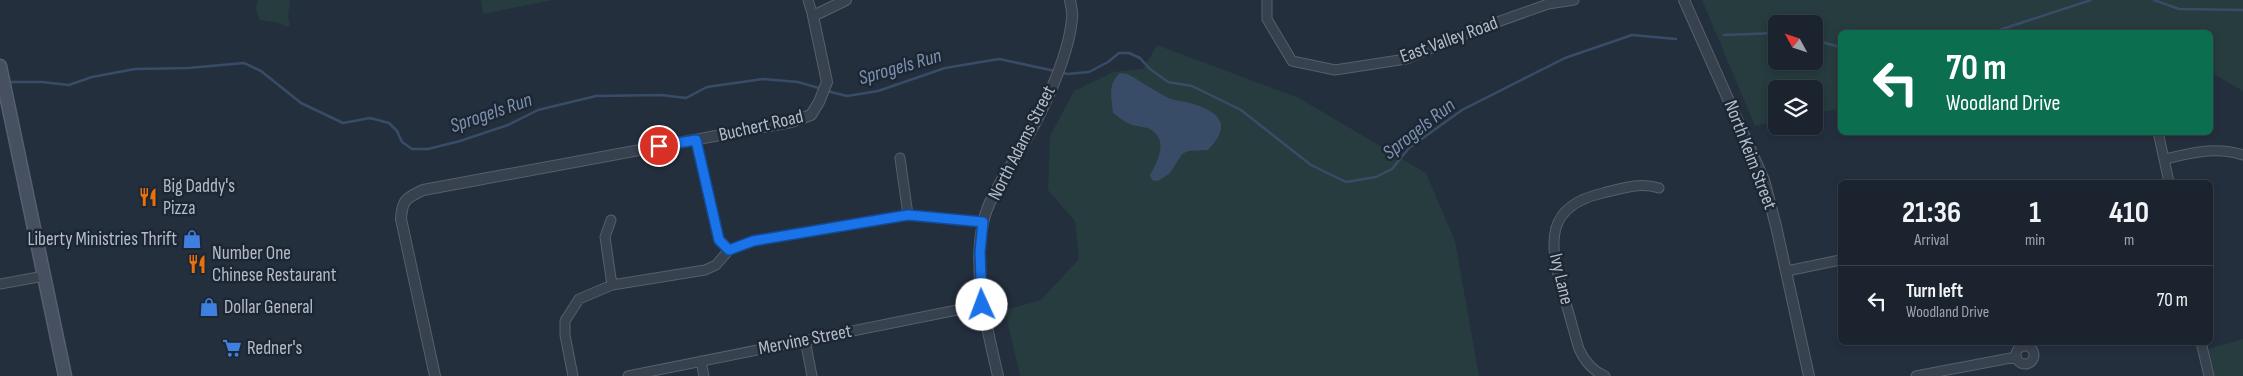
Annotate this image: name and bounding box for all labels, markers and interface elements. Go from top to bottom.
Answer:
street label: East Valley Road [1397,12,1501,68]
north arrow [1768,15,1822,70]
map controls [1768,15,1823,135]
water label: Sprogels Run [856,44,944,90]
text: 70 m [1946,47,2006,90]
icon: left [1863,50,1928,115]
button: layers [1768,80,1823,135]
street label: North Adams Street [983,82,1061,204]
water label: Sprogels Run [447,88,535,138]
text: Woodland Drive [1946,90,2060,117]
water label: Sprogels Run [1378,93,1460,165]
street label: North Keim Street [1719,97,1781,213]
street label: Buchert Road [717,105,805,147]
pin [638,125,680,167]
icon: arrive [645,132,673,160]
place label: Big Daddy's Pizza [163,175,235,220]
restaurant icon: Big Daddy's Pizza [137,186,159,208]
text: 21:36 [1902,195,1961,231]
text: 1 [2029,195,2041,231]
text: 410 [2109,195,2149,231]
place label: Liberty Ministries Thrift [28,228,177,251]
shop icon: Liberty Ministries Thrift [181,228,203,250]
text: Arrival [1914,231,1949,250]
text: min [2025,231,2045,250]
text: m [2124,231,2134,250]
place label: Number One Chinese Restaurant [212,242,337,287]
street label: Ivy Lane [1544,251,1578,307]
restaurant icon: Number One Chinese Restaurant [186,253,208,275]
position arrow [955,278,1007,330]
text: Turn left [1906,280,1963,303]
icon: left [1863,287,1891,315]
text: 70 m [2157,289,2188,312]
shop icon: Dollar General [198,296,220,318]
place label: Dollar General [224,296,313,319]
text: Woodland Drive [1906,303,1989,322]
street label: Mervine Street [757,320,854,360]
supermarket icon: Redner's [221,337,243,359]
place label: Redner's [247,337,302,360]

